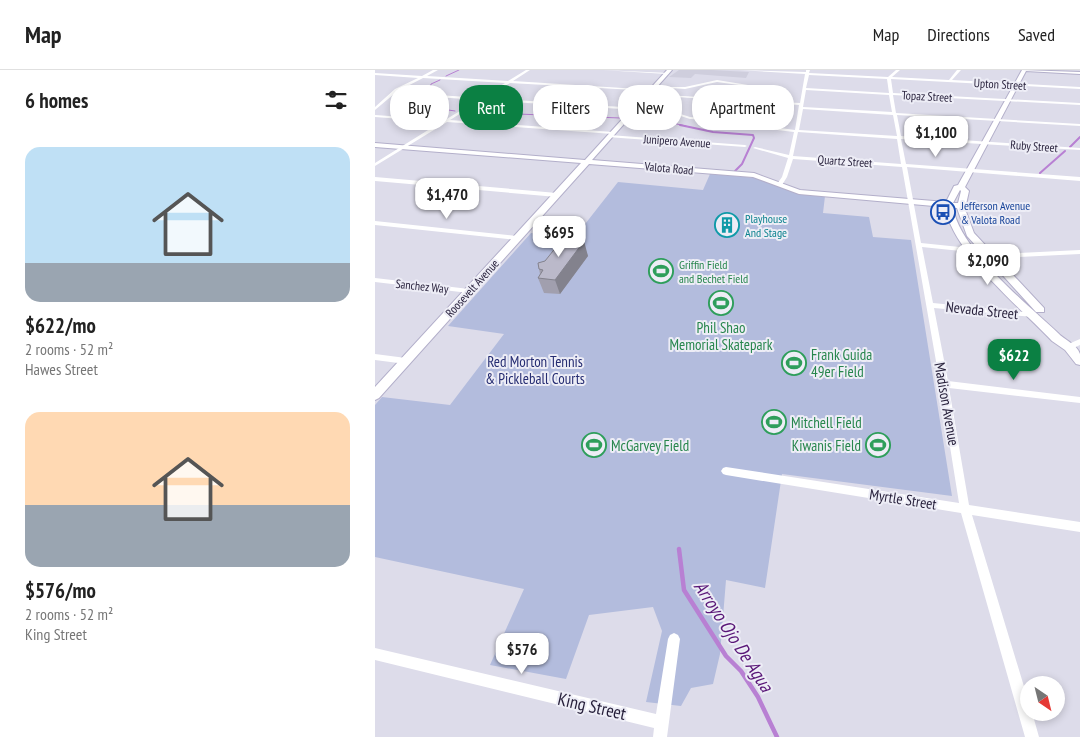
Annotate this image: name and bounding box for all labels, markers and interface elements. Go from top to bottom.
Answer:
text: Map [25,19,62,50]
text: Map [873,23,899,46]
text: Directions [927,23,990,46]
text: Saved [1018,23,1055,46]
street label: Upton Street [973,75,1027,93]
chip: Buy [390,85,449,130]
chip: Rent [459,85,523,130]
chip: Filters [533,85,608,130]
chip: New [618,85,682,130]
chip: Apartment [692,85,794,130]
icon: filters [322,86,350,114]
text: 6 homes [25,87,88,114]
street label: Topaz Street [901,87,953,105]
pin: $1,100 [895,116,977,158]
text: $1,100 [915,122,957,142]
street label: Junipero Avenue [642,131,711,151]
street label: Ruby Street [1010,137,1059,155]
street label: Quartz Street [817,152,874,170]
street label: Valota Road [643,158,694,178]
pin: $1,470 [406,178,488,220]
icon: home [143,179,233,269]
text: $1,470 [426,184,468,204]
place label: Jefferson Avenue & Valota Road [960,198,1030,227]
bus stop icon: Jefferson Avenue & Valota Road [930,199,956,225]
place label: Playhouse And Stage [745,211,787,240]
building icon: Playhouse And Stage [714,212,740,238]
pin: $695 [529,216,589,258]
text: $695 [544,222,574,242]
pin: $2,090 [947,244,1029,286]
text: $2,090 [967,250,1009,270]
street label: Roosevelt Avenue [442,256,502,320]
place label: Griffin Field and Bechet Field [679,257,748,286]
sports icon: Griffin Field and Bechet Field [648,258,674,284]
street label: Sanchez Way [395,276,450,296]
sports icon: Phil Shao Memorial Skatepark [708,290,734,316]
street label: Nevada Street [945,297,1019,323]
text: $622/mo [25,312,96,339]
place label: Phil Shao Memorial Skatepark [670,318,773,354]
pin: $622 [984,338,1044,381]
text: 2 rooms · 52 m² [25,339,113,359]
place label: Frank Guida 49er Field [811,345,872,381]
text: $622 [999,345,1029,365]
sports icon: Frank Guida 49er Field [781,350,807,376]
park label: Red Morton Tennis & Pickleball Courts [485,352,585,388]
text: Hawes Street [25,359,98,379]
street label: Madison Avenue [930,361,964,447]
sports icon: Mitchell Field [761,409,787,435]
place label: Mitchell Field [791,413,862,432]
sports icon: McGarvey Field [581,432,607,458]
sports icon: Kiwanis Field [865,432,891,458]
place label: McGarvey Field [611,436,689,455]
place label: Kiwanis Field [792,436,861,455]
icon: home [143,444,233,534]
street label: Myrtle Street [868,484,938,514]
water label: Arroyo Ojo De Agua [689,576,780,697]
text: $576/mo [25,577,96,604]
text: 2 rooms · 52 m² [25,604,113,624]
text: King Street [25,624,87,644]
pin: $576 [492,632,552,675]
text: $576 [507,639,537,659]
north arrow [1020,676,1065,721]
map controls [1020,676,1065,721]
street label: King Street [556,687,629,725]

